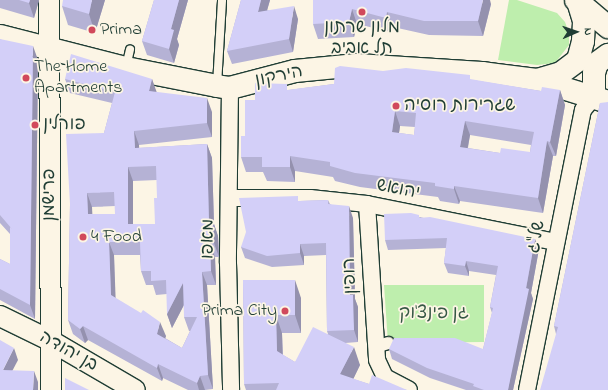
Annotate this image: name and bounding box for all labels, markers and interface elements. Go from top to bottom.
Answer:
marker: מלון שרתון תל אביב [357,7,367,17]
north arrow [556,12,596,52]
place label: מלון שרתון תל אביב [324,18,400,60]
place label: Prima [100,19,142,41]
marker: Prima [87,25,97,35]
text: N [580,28,596,36]
place label: The Home Apartments [34,57,122,100]
street label: הירקון [253,61,305,93]
marker: The Home Apartments [21,73,31,83]
place label: שגרירות רוסיה [404,95,515,117]
marker: שגרירות רוסיה [391,101,401,111]
place label: פורלין [43,114,86,136]
marker: פורלין [30,120,40,130]
street label: פרישמן [39,169,61,221]
street label: יהואש [375,175,421,205]
street label: מאפו [198,219,220,259]
street label: של"ג [523,219,551,255]
place label: 4 Food [91,226,142,248]
marker: 4 Food [78,232,88,242]
street label: רופין [339,257,363,295]
place label: Prima City [201,300,277,322]
park label: גן פינצ'וק [399,303,469,325]
marker: Prima City [280,306,290,316]
street label: בן יהודה [35,327,101,377]

